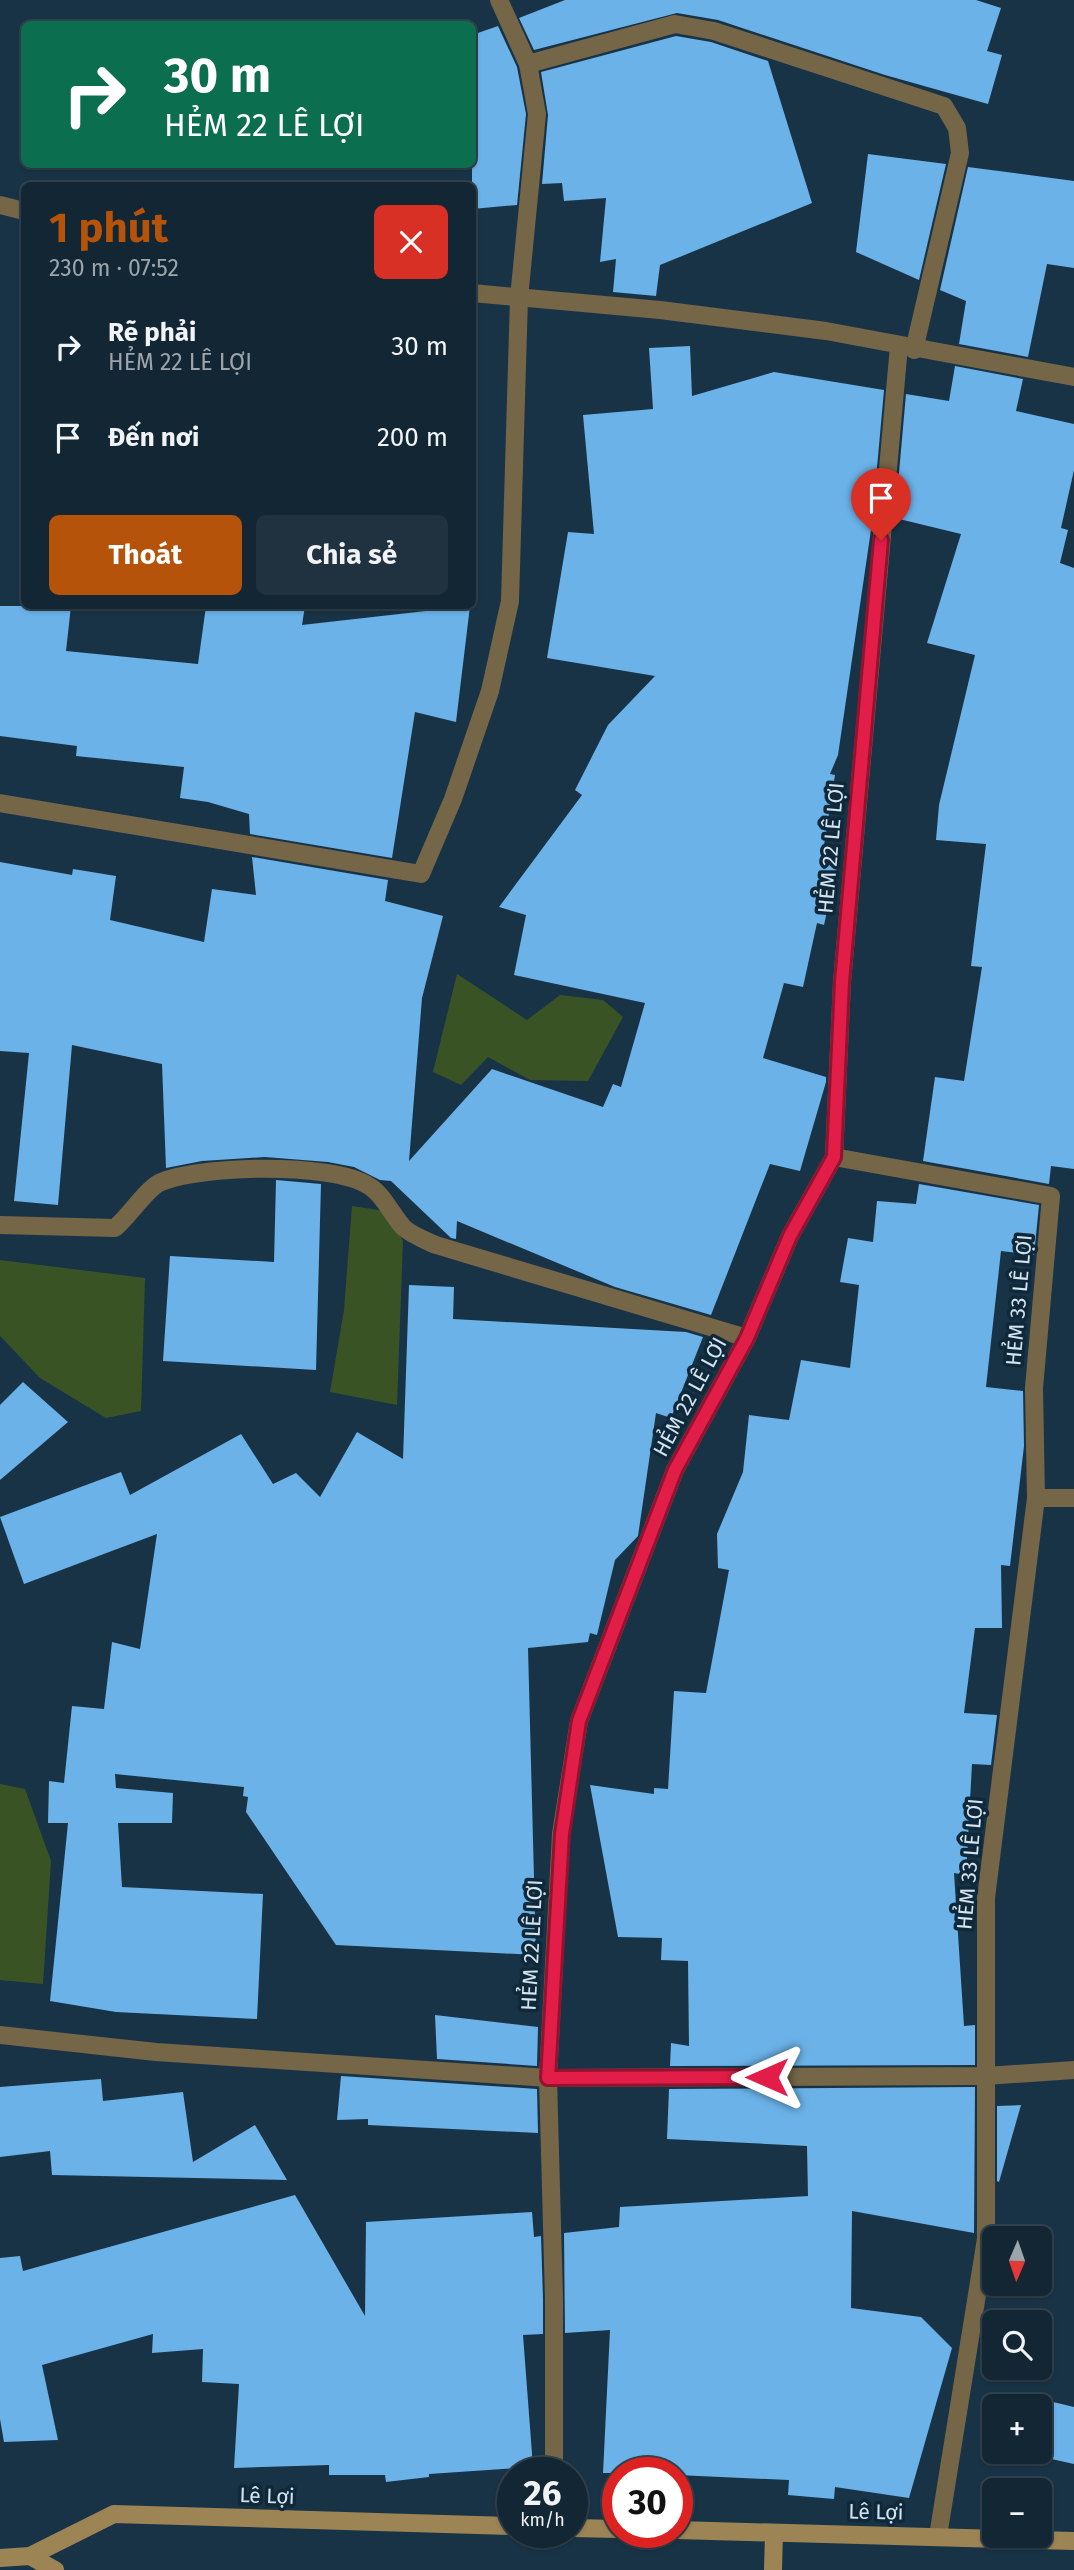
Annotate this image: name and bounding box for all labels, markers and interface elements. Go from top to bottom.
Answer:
text: 30 m [164,46,271,105]
icon: right [49,49,140,140]
text: HẺM 22 LÊ LỢI [164,106,364,144]
text: 1 phút [49,203,168,253]
button: close [374,205,448,279]
text: 230 m · 07:52 [49,254,179,282]
text: Rẽ phải [108,317,196,348]
icon: right [49,328,87,366]
text: 30 m [391,331,448,362]
text: HẺM 22 LÊ LỢI [108,348,252,376]
icon: arrive [49,419,87,457]
text: Đến nơi [108,422,199,453]
text: 200 m [377,422,448,453]
pin [851,468,911,540]
icon: arrive [862,479,900,517]
button: Thoát [49,515,242,595]
button: Chia sẻ [256,515,448,595]
street label: HẺM 22 LÊ LỢI [811,781,850,915]
street label: HẺM 33 LÊ LỢI [999,1233,1038,1367]
street label: HẺM 22 LÊ LỢI [647,1332,732,1461]
street label: HẺM 33 LÊ LỢI [950,1797,989,1931]
street label: HẺM 22 LÊ LỢI [515,1879,548,2011]
position arrow [730,2040,804,2114]
north arrow [982,2226,1052,2296]
map controls [982,2226,1052,2548]
button: search [982,2310,1052,2380]
button: + [982,2394,1052,2464]
speed limit sign: 30 [602,2457,693,2548]
text: 26 [524,2472,561,2514]
button: − [982,2478,1052,2548]
street label: Lê Lợi [239,2482,295,2510]
street label: Lê Lợi [848,2499,904,2525]
text: km/h [520,2509,565,2531]

